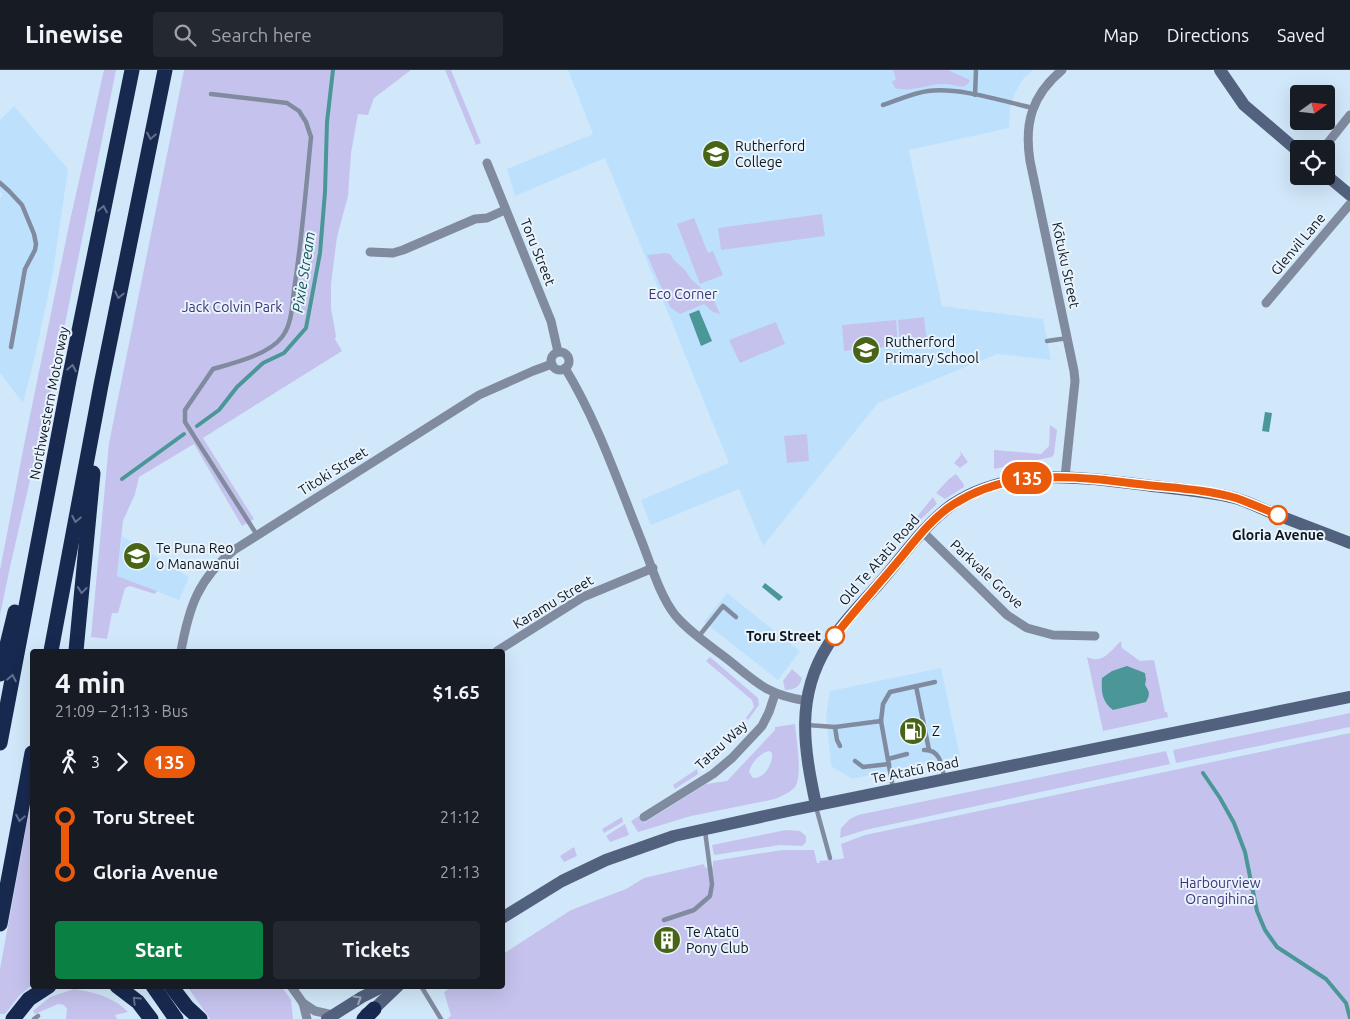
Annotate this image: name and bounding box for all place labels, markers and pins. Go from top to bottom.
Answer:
place label: Rutherford College [735,138,805,170]
school or university icon: Rutherford College [701,139,731,169]
place label: Rutherford Primary School [885,334,979,366]
school or university icon: Rutherford Primary School [851,335,881,365]
marker: Gloria Avenue [1268,505,1288,525]
place label: Gloria Avenue [1232,527,1324,543]
place label: Te Puna Reo o Manawanui [156,540,239,572]
school or university icon: Te Puna Reo o Manawanui [122,541,152,571]
marker: Toru Street [825,626,845,646]
place label: Toru Street [746,628,821,644]
fuel station icon: Z [898,716,928,746]
place label: Z [932,723,940,739]
place label: Te Atatū Pony Club [686,924,749,956]
building icon: Te Atatū Pony Club [652,925,682,955]

